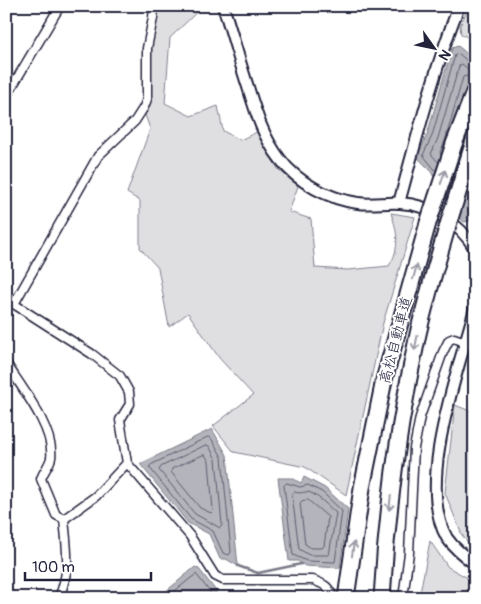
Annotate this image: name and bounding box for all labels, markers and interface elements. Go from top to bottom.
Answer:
north arrow [408,22,458,72]
text: N [435,46,454,63]
one-way arrow [439,169,449,185]
one-way arrow [410,264,420,280]
street label: 高松自動車道 [375,294,417,386]
one-way arrow [411,334,421,350]
one-way arrow [385,495,395,511]
one-way arrow [348,542,358,558]
scale bar [25,549,151,581]
text: 100 m [32,558,75,577]

